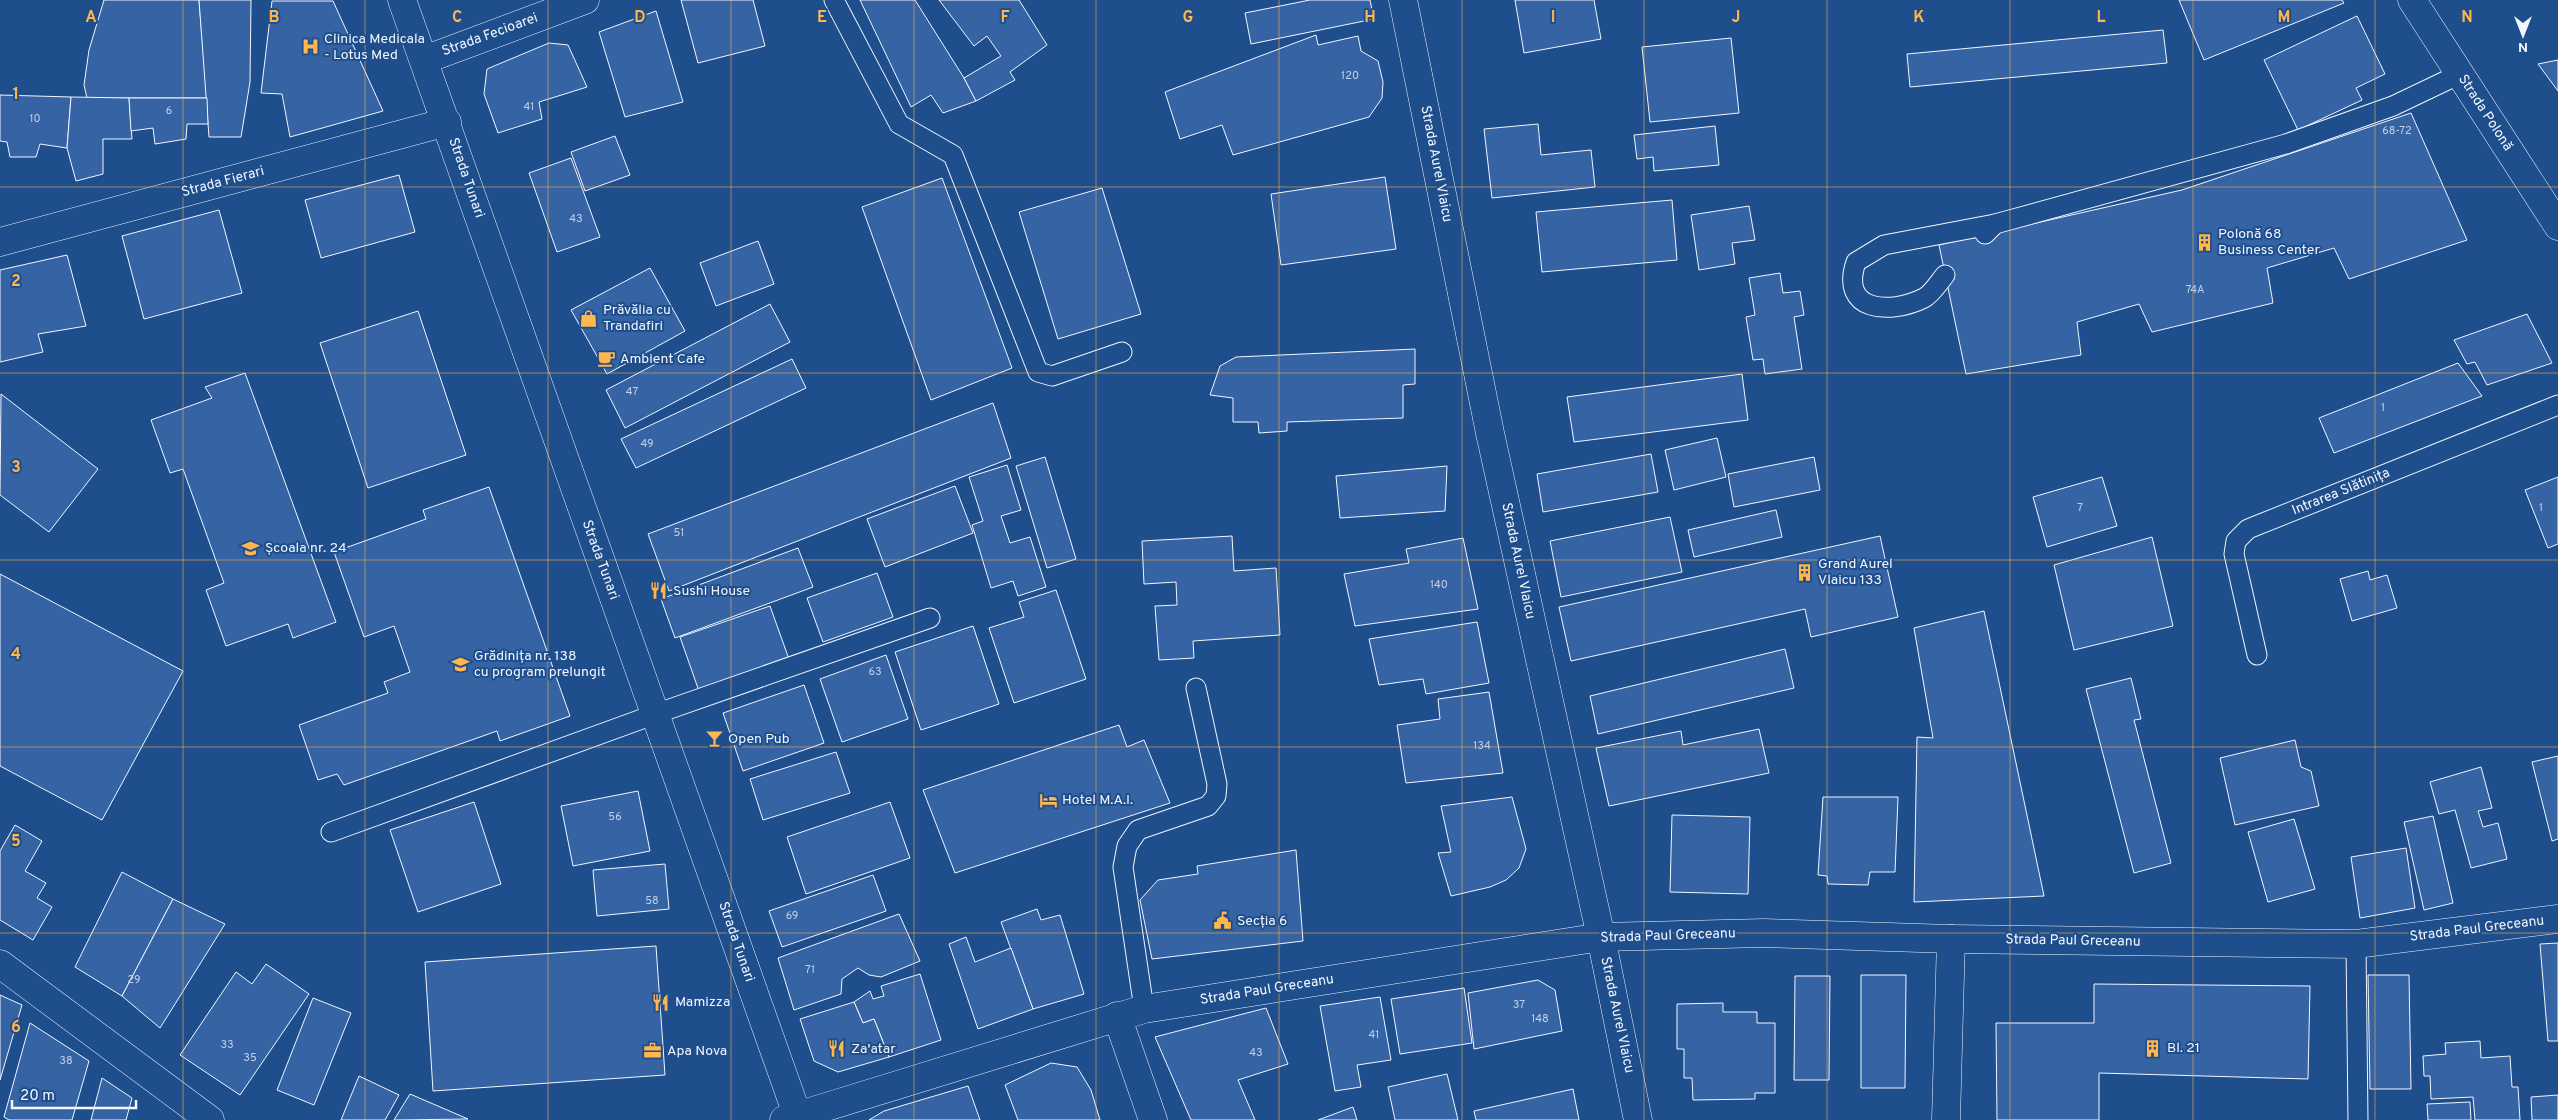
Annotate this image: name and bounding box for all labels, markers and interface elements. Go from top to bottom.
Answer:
text: A [85,8,97,28]
text: B [268,8,280,28]
text: C [452,8,462,28]
text: D [634,8,646,28]
text: E [817,8,827,28]
text: F [1000,8,1010,28]
text: G [1183,8,1193,28]
text: H [1364,8,1376,28]
text: I [1551,8,1555,28]
text: J [1732,8,1740,28]
text: K [1913,8,1925,28]
text: L [2096,8,2106,28]
text: M [2278,8,2290,28]
text: N [2461,8,2473,28]
street label: Strada Fecioarei [440,10,540,60]
north arrow [2498,10,2548,60]
place label: Clinica Medicala - Lotus Med [324,31,425,64]
hospital icon: Clinica Medicala - Lotus Med [300,37,320,57]
text: N [2518,38,2528,55]
house number: 120 [1341,69,1359,83]
street label: Strada Polonă [2454,72,2516,154]
text: 1 [13,85,19,105]
house number: 41 [524,100,534,114]
house number: 6 [166,104,172,118]
street label: Strada Aurel Vlaicu [1416,104,1456,224]
house number: 10 [29,112,41,126]
house number: 68-72 [2382,124,2412,138]
street label: Strada Tunari [444,136,488,220]
street label: Strada Fierari [180,163,266,201]
house number: 43 [569,212,583,226]
place label: Polonă 68 Business Center [2218,226,2320,259]
building icon: Polonă 68 Business Center [2194,232,2214,252]
text: 2 [11,272,21,292]
house number: 74A [2186,283,2204,297]
place label: Prăvălia cu Trandafiri [603,302,671,335]
shop icon: Prăvălia cu Trandafiri [579,308,599,328]
cafe icon: Ambient Cafe [596,349,616,369]
place label: Ambient Cafe [620,351,705,368]
house number: 47 [626,385,638,399]
house number: 1 [2381,401,2385,415]
house number: 49 [640,437,654,451]
text: 3 [11,458,21,478]
street label: Intrarea Slătinița [2290,465,2392,519]
street label: Strada Aurel Vlaicu [1497,501,1539,621]
house number: 7 [2077,501,2083,515]
house number: 1 [2539,501,2543,515]
street label: Strada Tunari [578,518,622,602]
house number: 51 [674,526,684,540]
school or university icon: Școala nr. 24 [241,538,261,558]
place label: Școala nr. 24 [265,540,347,557]
place label: Grand Aurel Vlaicu 133 [1818,556,1893,589]
building icon: Grand Aurel Vlaicu 133 [1794,562,1814,582]
house number: 140 [1430,578,1448,592]
restaurant icon: Sushi House [649,581,669,601]
place label: Sushi House [673,583,750,600]
text: 4 [11,645,21,665]
place label: Grădinița nr. 138 cu program prelungit [474,648,606,681]
school or university icon: Grădinița nr. 138 cu program prelungit [450,654,470,674]
house number: 63 [868,665,882,679]
bar icon: Open Pub [704,729,724,749]
place label: Open Pub [728,731,790,748]
house number: 134 [1473,739,1491,753]
hotel icon: Hotel M.A.I. [1038,790,1058,810]
place label: Hotel M.A.I. [1062,792,1133,809]
house number: 56 [608,810,622,824]
text: 5 [11,832,21,852]
house number: 58 [645,894,659,908]
street label: Strada Tunari [714,900,758,984]
house number: 69 [786,909,798,923]
public building icon: Secția 6 [1213,911,1233,931]
street label: Strada Paul Greceanu [2409,912,2545,946]
place label: Secția 6 [1237,913,1287,930]
street label: Strada Paul Greceanu [1600,925,1736,947]
street label: Strada Paul Greceanu [2005,931,2141,951]
street label: Strada Aurel Vlaicu [1596,955,1638,1075]
house number: 71 [805,963,815,977]
street label: Strada Paul Greceanu [1199,971,1335,1009]
house number: 29 [127,973,141,987]
restaurant icon: Mamizza [651,992,671,1012]
place label: Mamizza [675,994,730,1011]
house number: 37 [1513,998,1525,1012]
house number: 148 [1531,1012,1549,1026]
text: 6 [11,1018,21,1038]
house number: 41 [1369,1028,1379,1042]
house number: 33 [220,1038,234,1052]
building icon: Bl. 21 [2143,1038,2163,1058]
restaurant icon: Za'atar [827,1039,847,1059]
place label: Bl. 21 [2167,1040,2200,1057]
office icon: Apa Nova [643,1041,663,1061]
place label: Za'atar [851,1041,896,1058]
place label: Apa Nova [667,1043,727,1060]
house number: 43 [1249,1046,1263,1060]
house number: 35 [243,1051,257,1065]
house number: 38 [59,1054,73,1068]
scale bar [12,1078,136,1110]
text: 20 m [20,1087,55,1106]

